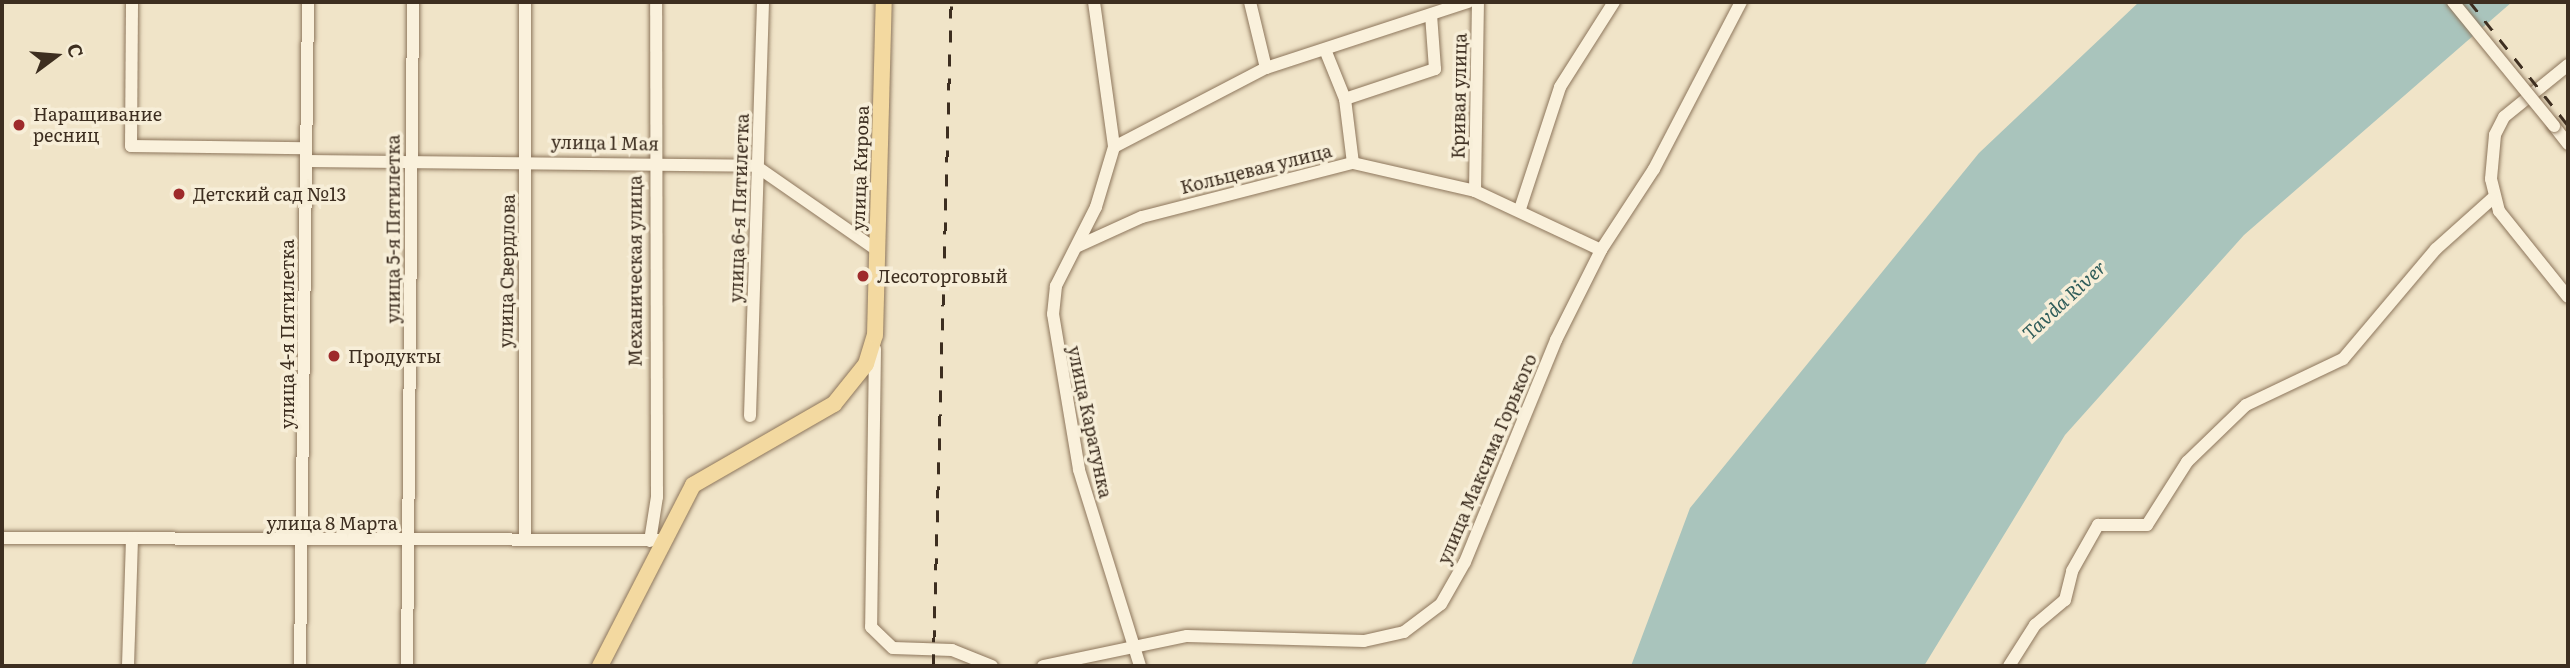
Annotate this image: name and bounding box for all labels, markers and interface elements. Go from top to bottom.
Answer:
north arrow [21,21,91,91]
street label: Кривая улица [1447,33,1471,159]
text: С [61,40,92,61]
place label: Наращивание ресниц [33,104,162,146]
street label: улица Кирова [847,105,873,231]
street label: улица 6-я Пятилетка [725,113,753,303]
marker: Наращивание ресниц [11,117,27,133]
street label: улица 1 Мая [551,131,659,155]
street label: улица 5-я Пятилетка [382,135,404,323]
street label: Кольцевая улица [1178,140,1334,198]
street label: Механическая улица [624,175,646,367]
place label: Детский сад №13 [193,183,346,205]
marker: Детский сад №13 [171,186,187,202]
street label: улица Свердлова [495,194,519,348]
street label: улица 4-я Пятилетка [276,239,298,429]
water label: Tavda River [2018,256,2110,344]
place label: Лесоторговый [877,265,1008,287]
marker: Лесоторговый [855,268,871,284]
street label: улица Каратунка [1063,344,1117,500]
place label: Продукты [348,345,441,367]
marker: Продукты [326,348,342,364]
street label: улица Максима Горького [1433,351,1541,567]
street label: улица 8 Марта [266,512,398,534]

